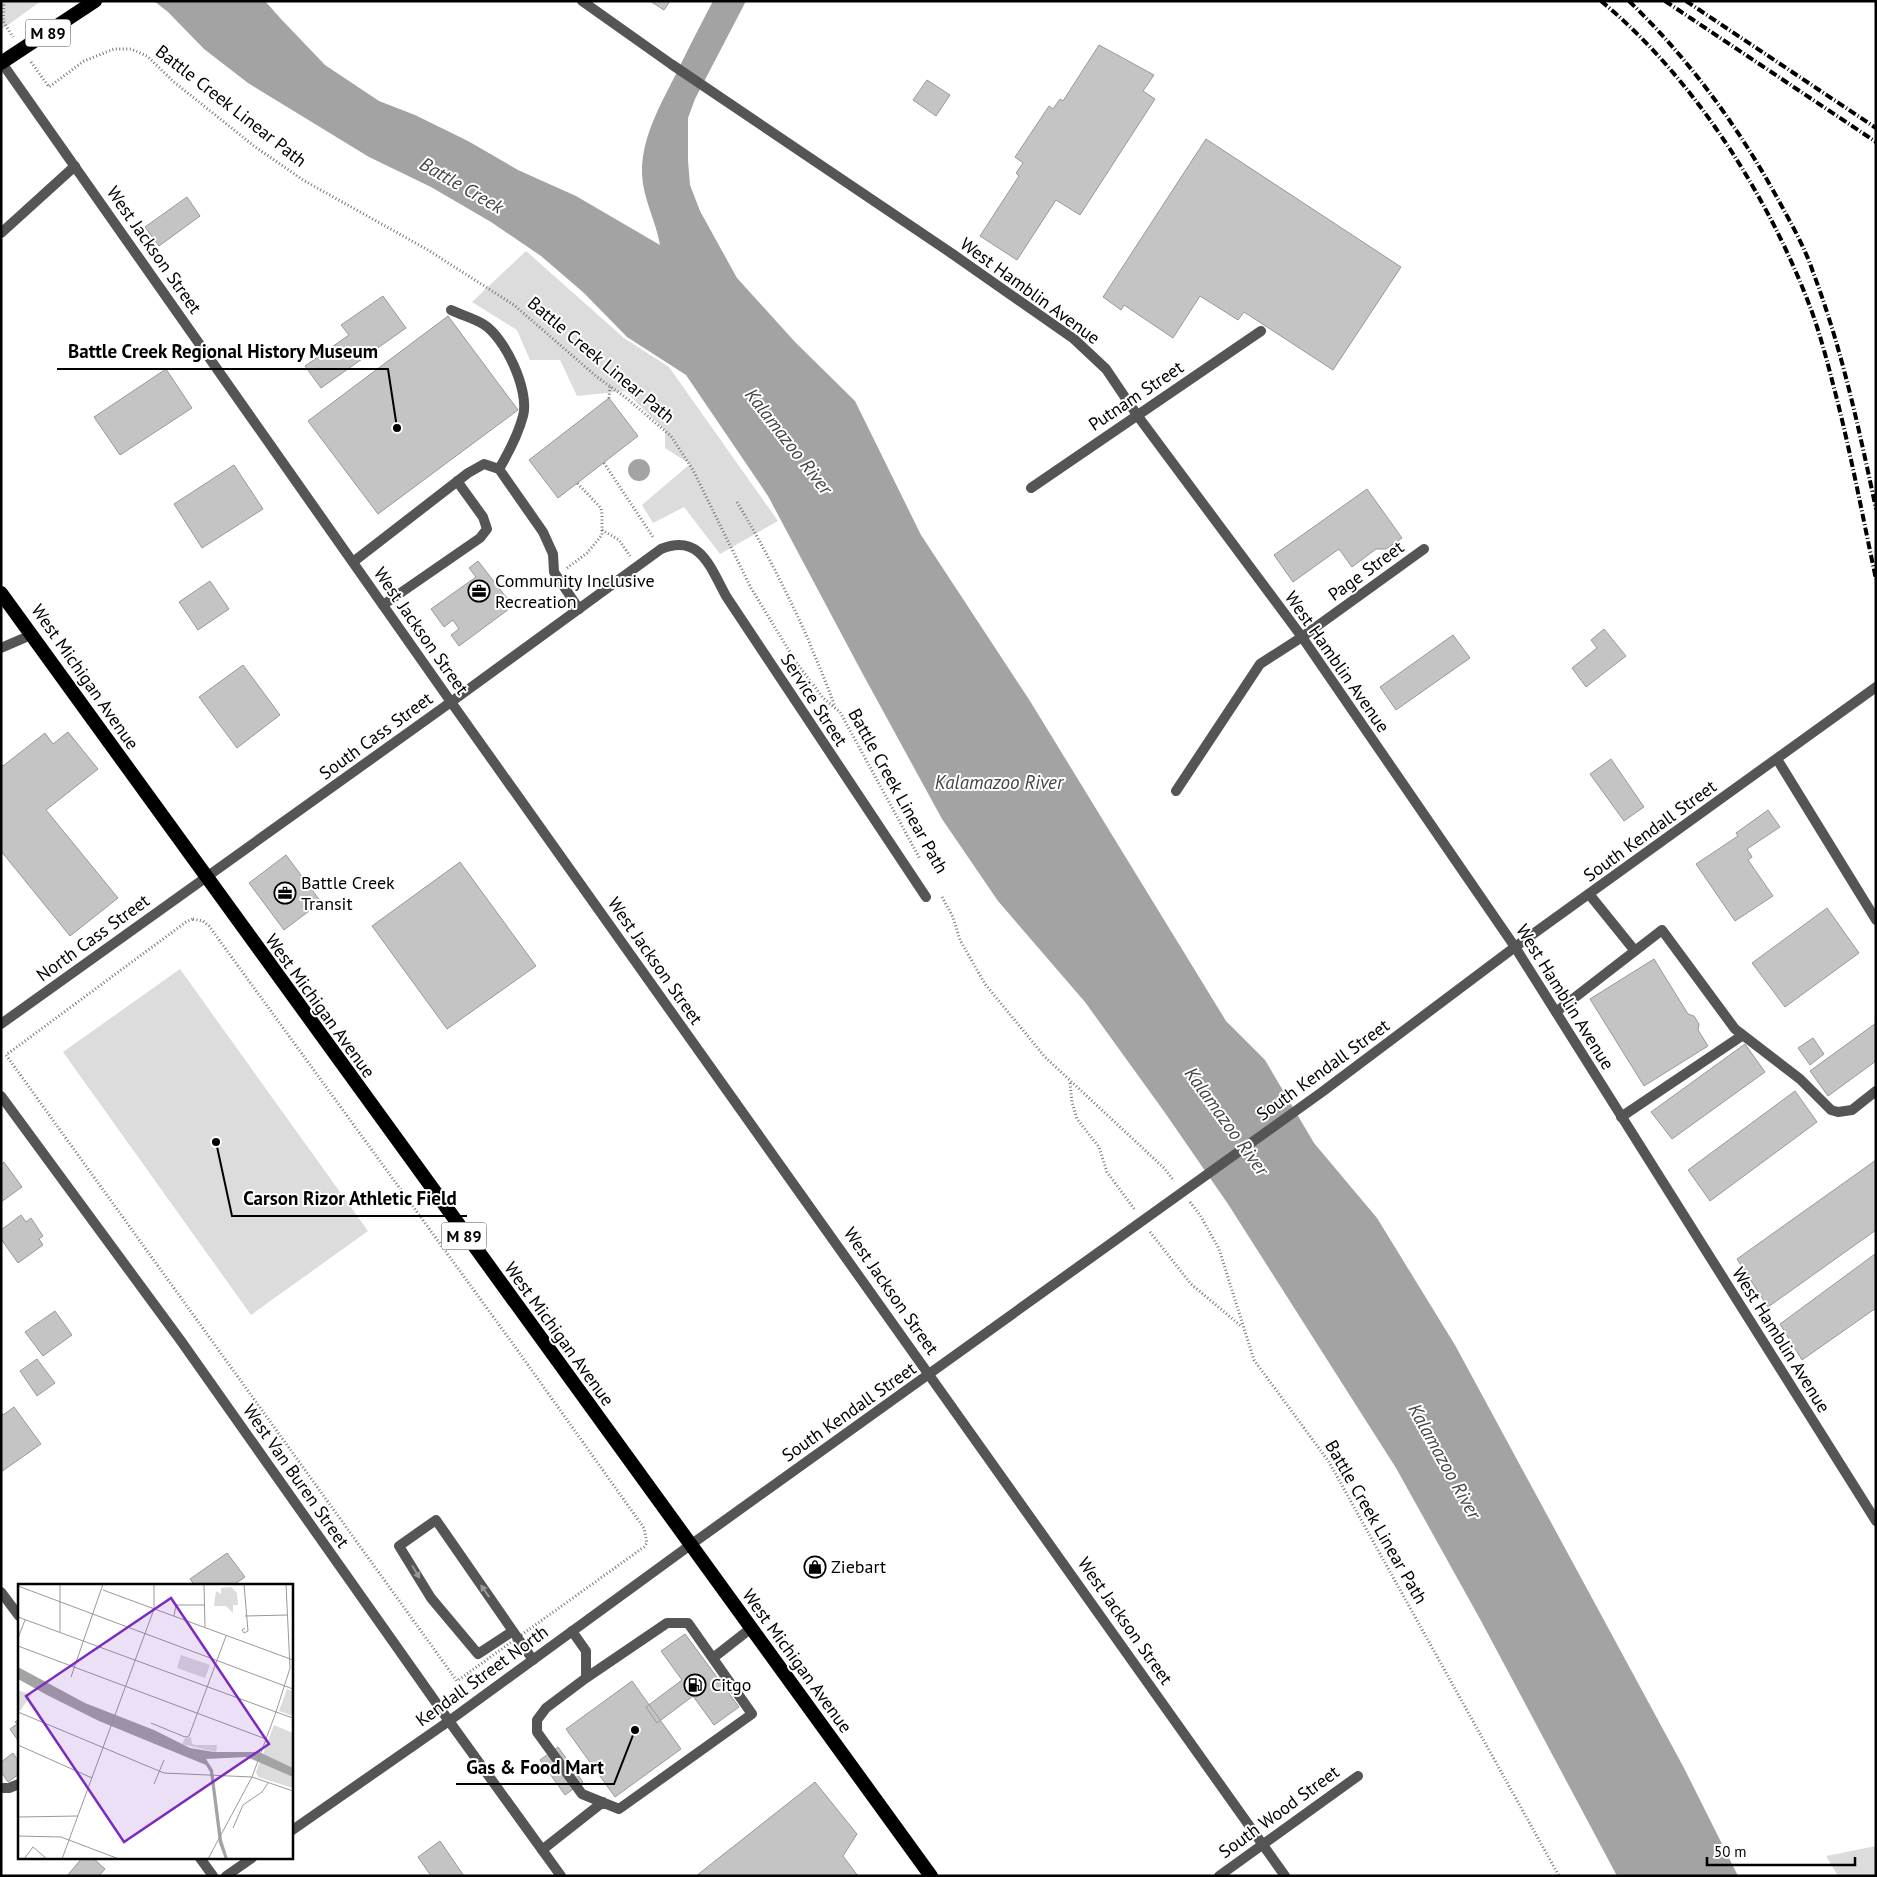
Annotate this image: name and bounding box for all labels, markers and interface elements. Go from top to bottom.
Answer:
road number: M 89 [26,19,70,46]
street label: Battle Creek Linear Path [151,40,311,172]
water label: Battle Creek [416,151,509,219]
street label: West Jackson Street [102,181,207,318]
street label: West Hamblin Avenue [956,232,1105,349]
street label: Battle Creek Linear Path [523,291,680,428]
callout: Battle Creek Regional History Museum [57,335,388,369]
text: Battle Creek Regional History Museum [68,339,378,363]
street label: Putnam Street [1084,355,1188,436]
water label: Kalamazoo River [740,383,839,500]
street label: Page Street [1323,535,1408,606]
street label: West Jackson Street [369,562,474,699]
place label: Community Inclusive Recreation [495,569,655,613]
office icon: Community Inclusive Recreation [467,579,491,603]
street label: West Hamblin Avenue [1280,587,1395,737]
street label: West Michigan Avenue [27,599,144,754]
street label: Service Street [776,649,853,750]
street label: South Cass Street [315,687,437,784]
street label: Battle Creek Linear Path [843,704,953,877]
water label: Kalamazoo River [935,770,1065,794]
street label: South Kendall Street [1579,775,1721,887]
place label: Battle Creek Transit [301,871,395,915]
office icon: Battle Creek Transit [273,881,297,905]
street label: North Cass Street [32,889,154,986]
street label: West Jackson Street [603,892,708,1029]
street label: West Hamblin Avenue [1511,920,1620,1074]
street label: West Michigan Avenue [260,929,380,1082]
street label: South Kendall Street [1252,1014,1394,1126]
water label: Kalamazoo River [1180,1062,1275,1181]
callout: Carson Rizor Athletic Field [232,1182,467,1216]
text: Carson Rizor Athletic Field [243,1186,457,1210]
road number: M 89 [442,1222,486,1250]
street label: West Jackson Street [839,1222,944,1359]
street label: West Michigan Avenue [499,1257,619,1410]
street label: West Hamblin Avenue [1727,1263,1836,1417]
street label: South Kendall Street [777,1357,920,1467]
street label: West Van Buren Street [238,1399,355,1552]
water label: Kalamazoo River [1403,1399,1487,1524]
street label: Battle Creek Linear Path [1320,1436,1433,1608]
street label: West Jackson Street [1073,1552,1178,1689]
shop icon: Ziebart [803,1555,827,1579]
place label: Ziebart [831,1555,886,1578]
one-way arrow [411,1566,420,1579]
inset map [18,1584,292,1860]
one-way arrow [480,1584,490,1598]
street label: West Michigan Avenue [737,1584,857,1737]
street label: Kendall Street North [411,1620,552,1731]
fuel station icon: Citgo [683,1673,707,1697]
place label: Citgo [711,1673,751,1696]
callout: Gas & Food Mart [456,1750,614,1784]
text: Gas & Food Mart [466,1755,604,1779]
street label: South Wood Street [1214,1760,1343,1863]
scale bar [1707,1834,1854,1866]
text: 50 m [1714,1842,1747,1861]

